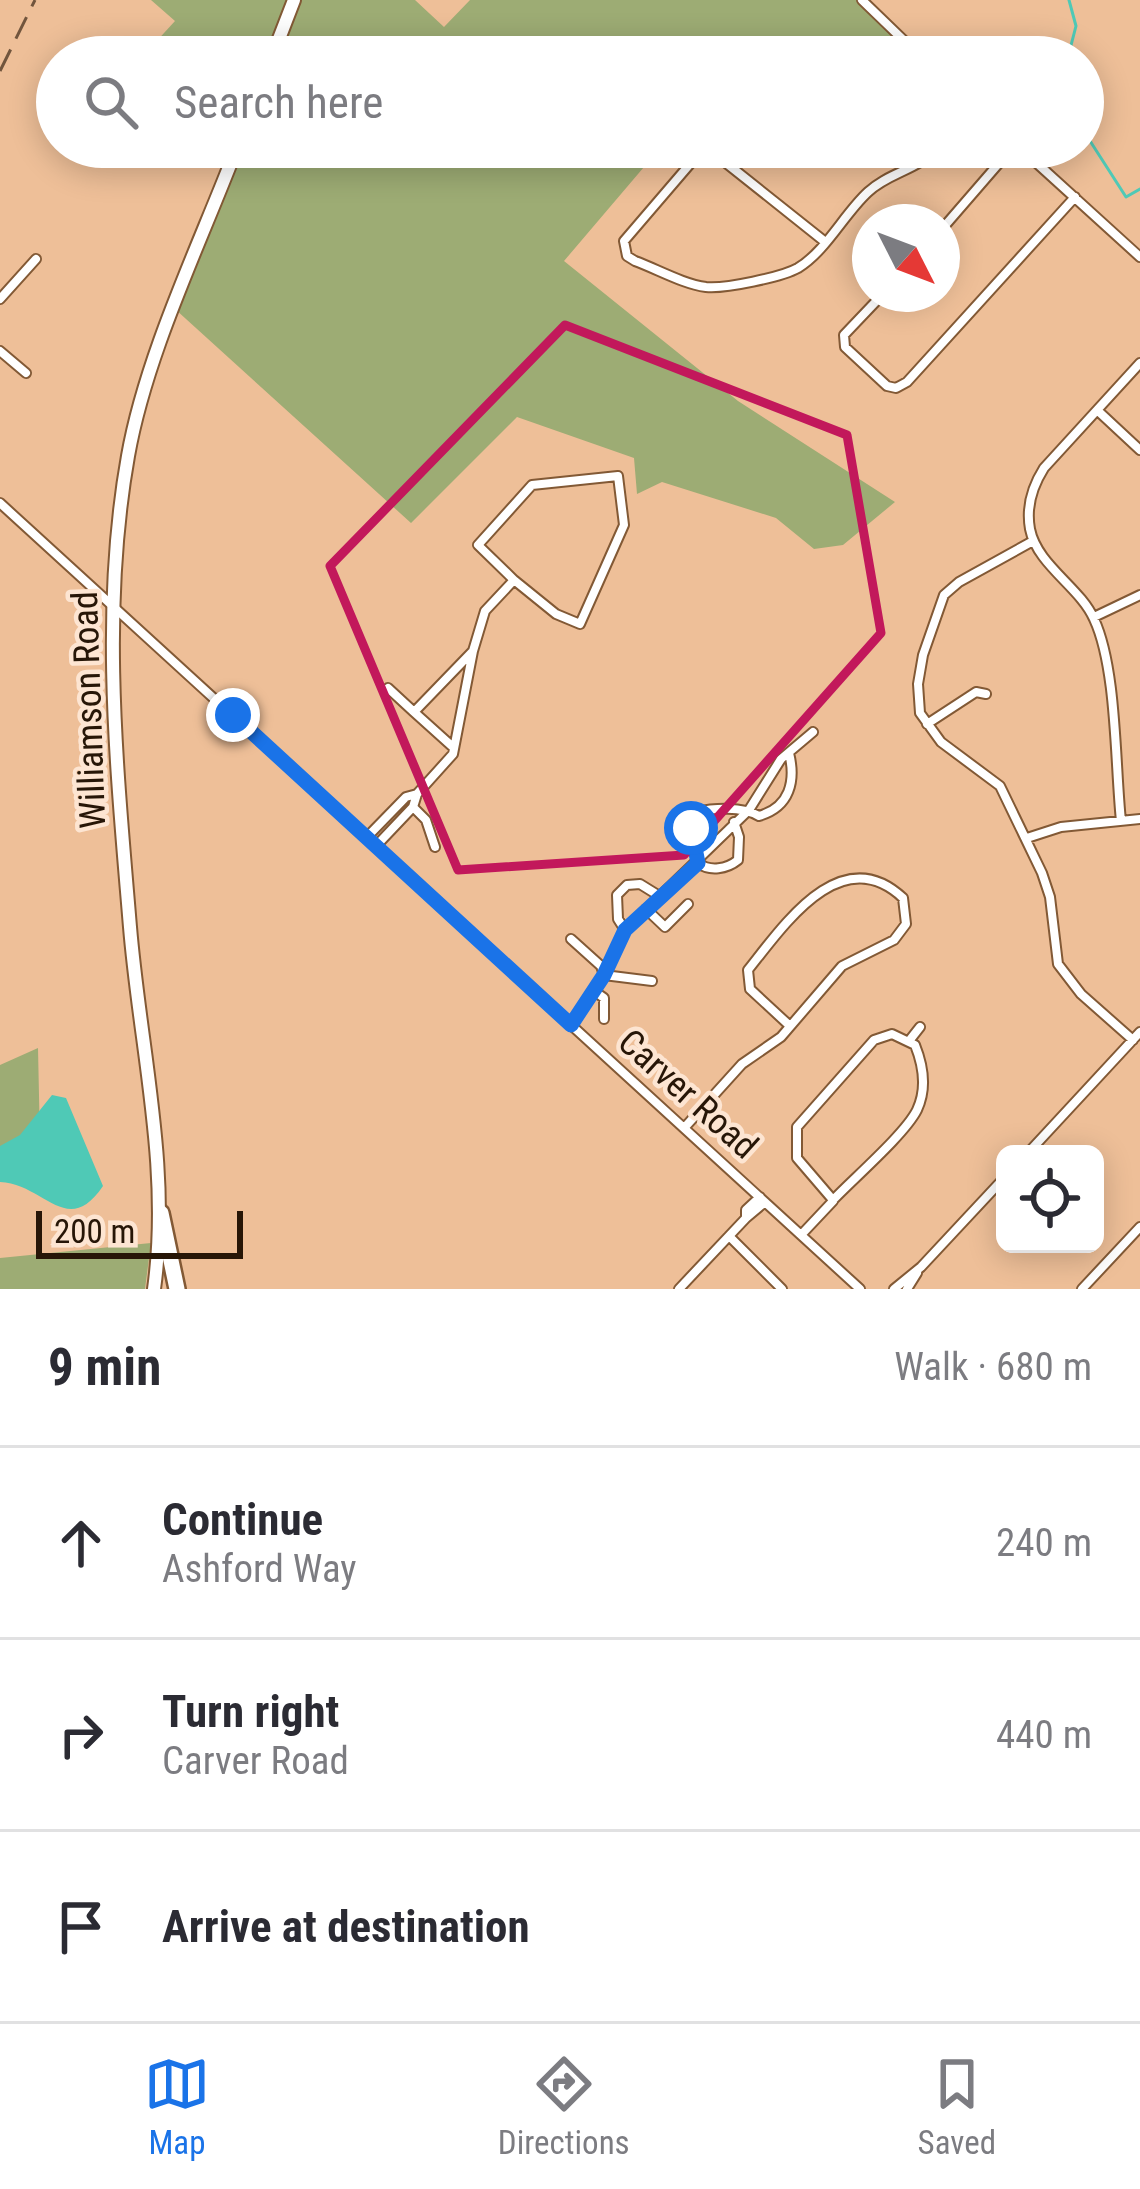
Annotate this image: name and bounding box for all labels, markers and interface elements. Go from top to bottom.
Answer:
search box [36,36,1104,168]
icon: search [78,69,144,135]
text: Search here [174,76,383,129]
north arrow [852,204,960,312]
street label: Williamson Road [64,591,114,829]
route end [206,688,260,742]
route start [664,801,718,855]
street label: Carver Road [610,1021,766,1167]
map controls [996,1145,1104,1253]
button: locate [996,1145,1104,1253]
scale bar [36,1205,243,1258]
text: 200 m [54,1212,135,1251]
text: 9 min [48,1338,161,1397]
text: Walk · 680 m [894,1344,1092,1390]
text: Continue [162,1493,323,1546]
icon: ahead [48,1510,114,1576]
text: 240 m [996,1520,1092,1566]
text: Ashford Way [162,1546,357,1592]
text: Turn right [162,1685,339,1738]
icon: right [48,1702,114,1768]
text: 440 m [996,1712,1092,1758]
text: Carver Road [162,1738,349,1784]
icon: arrive [48,1894,114,1960]
text: Arrive at destination [162,1900,530,1953]
tab: Map [144,2051,210,2162]
tab: Directions [498,2051,630,2162]
tab: Saved [918,2051,996,2162]

